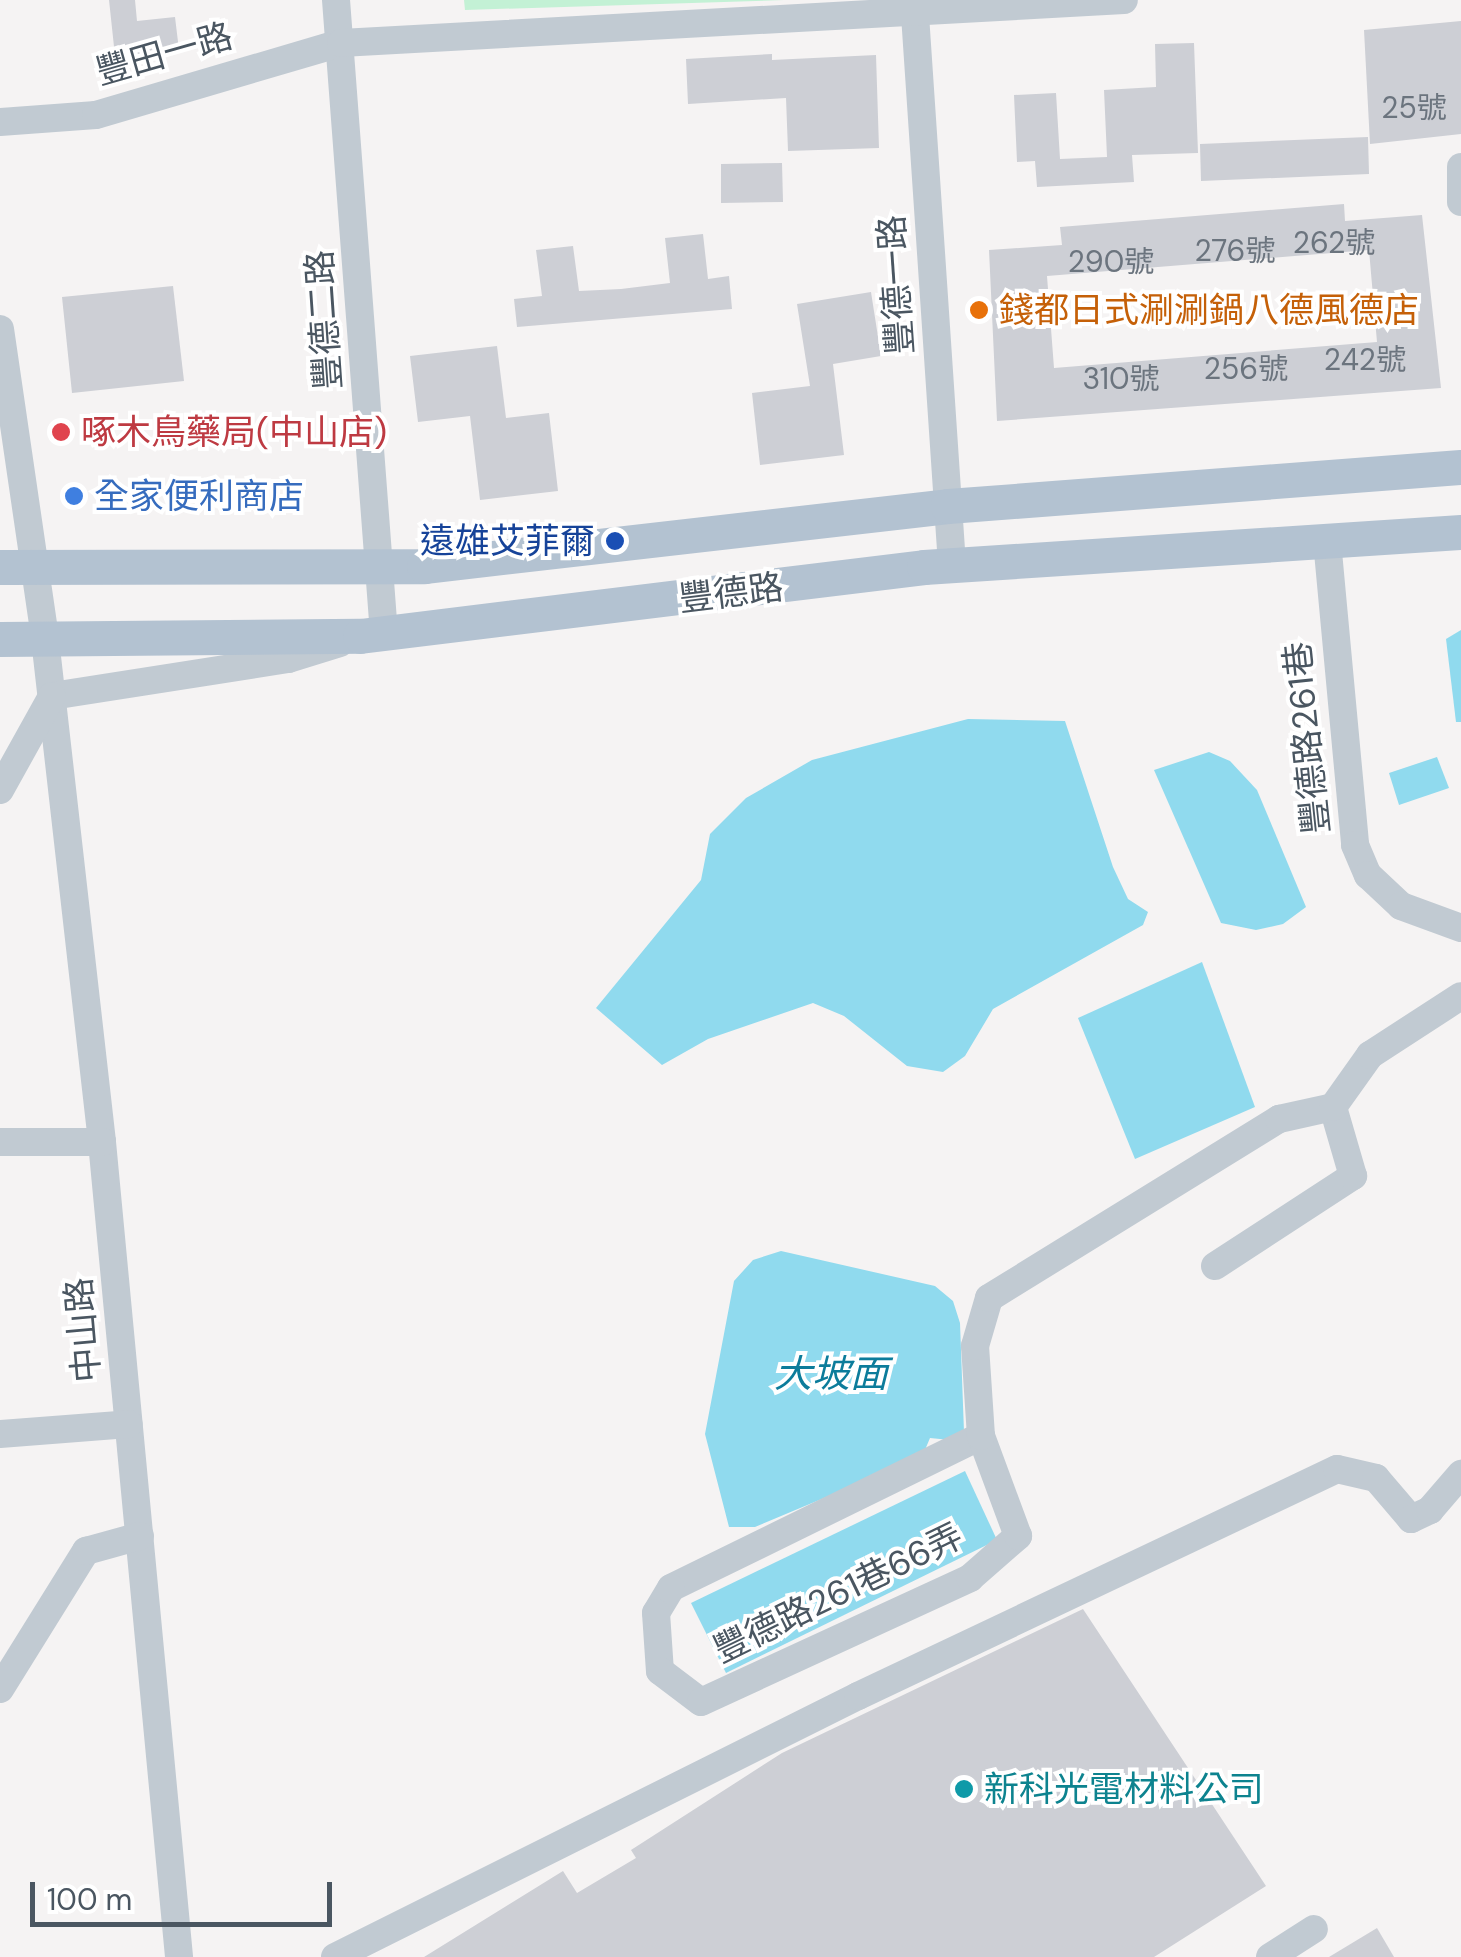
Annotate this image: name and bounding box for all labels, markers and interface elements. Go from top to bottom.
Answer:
street label: 豐田一路 [91,15,237,93]
house number: 25號 [1381,90,1447,126]
street label: 豐德一路 [870,214,922,356]
house number: 262號 [1293,225,1375,261]
house number: 276號 [1195,233,1275,269]
house number: 290號 [1068,244,1154,280]
street label: 豐德二路 [298,249,350,391]
place label: 錢都日式涮涮鍋八德風德店 [999,289,1419,331]
marker: 錢都日式涮涮鍋八德風德店 [968,299,990,321]
house number: 242號 [1324,342,1406,378]
house number: 256號 [1204,351,1288,387]
house number: 310號 [1082,361,1160,397]
place label: 啄木鳥藥局(中山店) [81,411,387,453]
marker: 啄木鳥藥局(中山店) [50,421,72,443]
place label: 全家便利商店 [94,475,304,517]
marker: 全家便利商店 [63,485,85,507]
place label: 遠雄艾菲爾 [420,520,595,562]
marker: 遠雄艾菲爾 [604,530,626,552]
street label: 豐德路 [676,566,786,620]
street label: 豐德路261巷 [1276,640,1338,836]
street label: 中山路 [58,1276,108,1384]
water label: 大坡面 [774,1352,888,1398]
street label: 豐德路261巷66弄 [707,1515,969,1671]
place label: 新科光電材料公司 [984,1768,1264,1810]
marker: 新科光電材料公司 [953,1778,975,1800]
scale bar [35,1862,338,1924]
text: 100 m [47,1880,132,1919]

